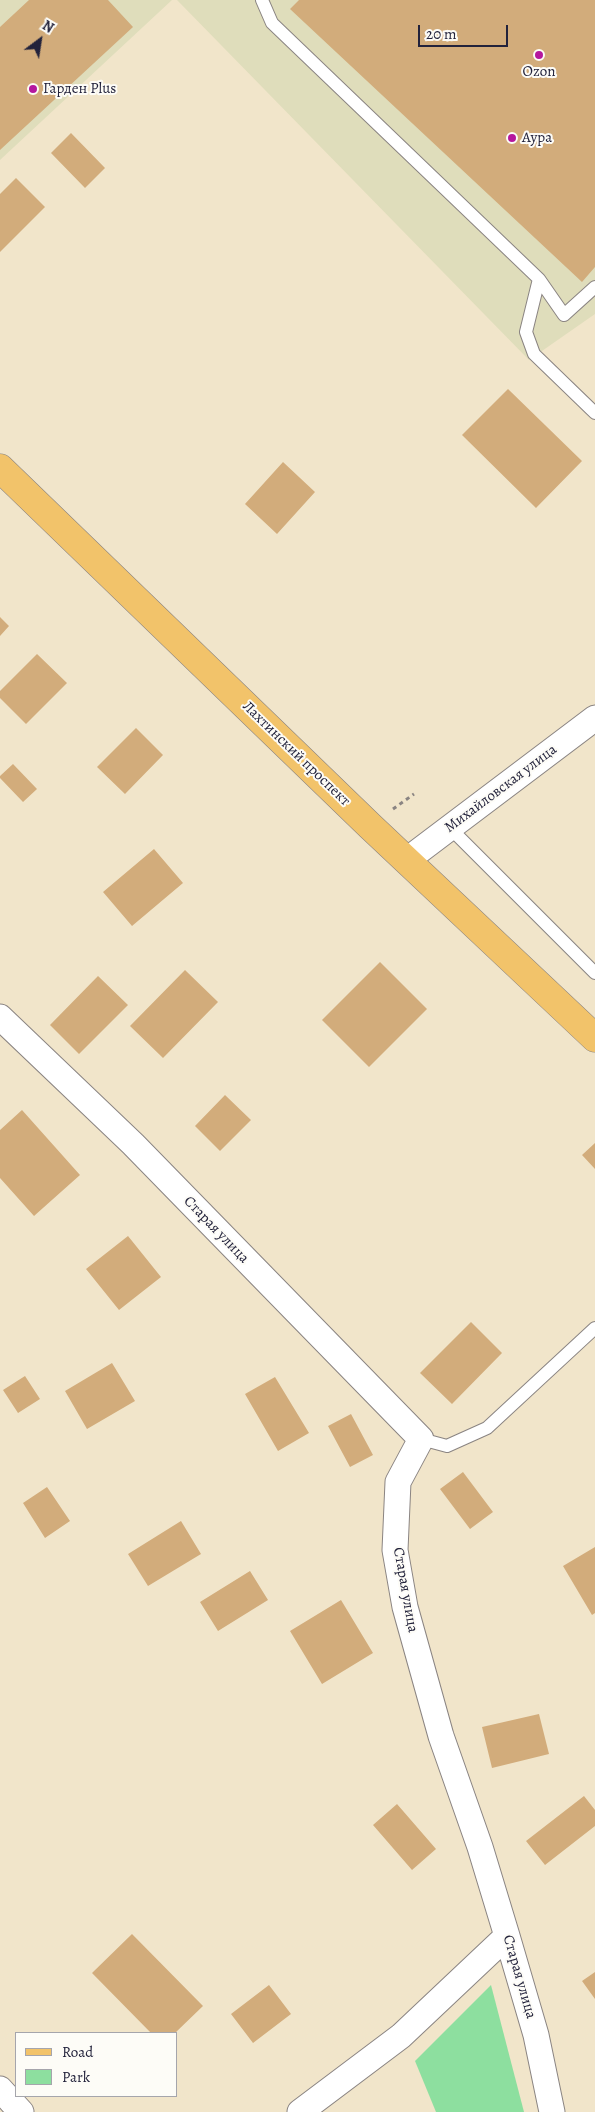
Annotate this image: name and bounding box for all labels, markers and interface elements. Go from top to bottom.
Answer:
north arrow [15,15,65,65]
scale bar [420,15,510,47]
text: N [39,16,57,37]
text: 20 m [426,24,457,44]
marker: Ozon [533,49,545,61]
place label: Ozon [523,63,555,81]
place label: Гарден Plus [43,80,116,98]
marker: Гарден Plus [27,83,39,95]
place label: Аура [522,129,552,147]
marker: Аура [506,132,518,144]
street label: Лахтинский проспект [238,698,354,810]
street label: Михайловская улица [441,741,561,837]
street label: Старая улица [180,1193,252,1267]
street label: Старая улица [389,1546,421,1634]
street label: Старая улица [498,1933,540,2021]
legend [15,2032,178,2097]
text: Road [62,2042,93,2062]
text: Park [62,2067,90,2087]

